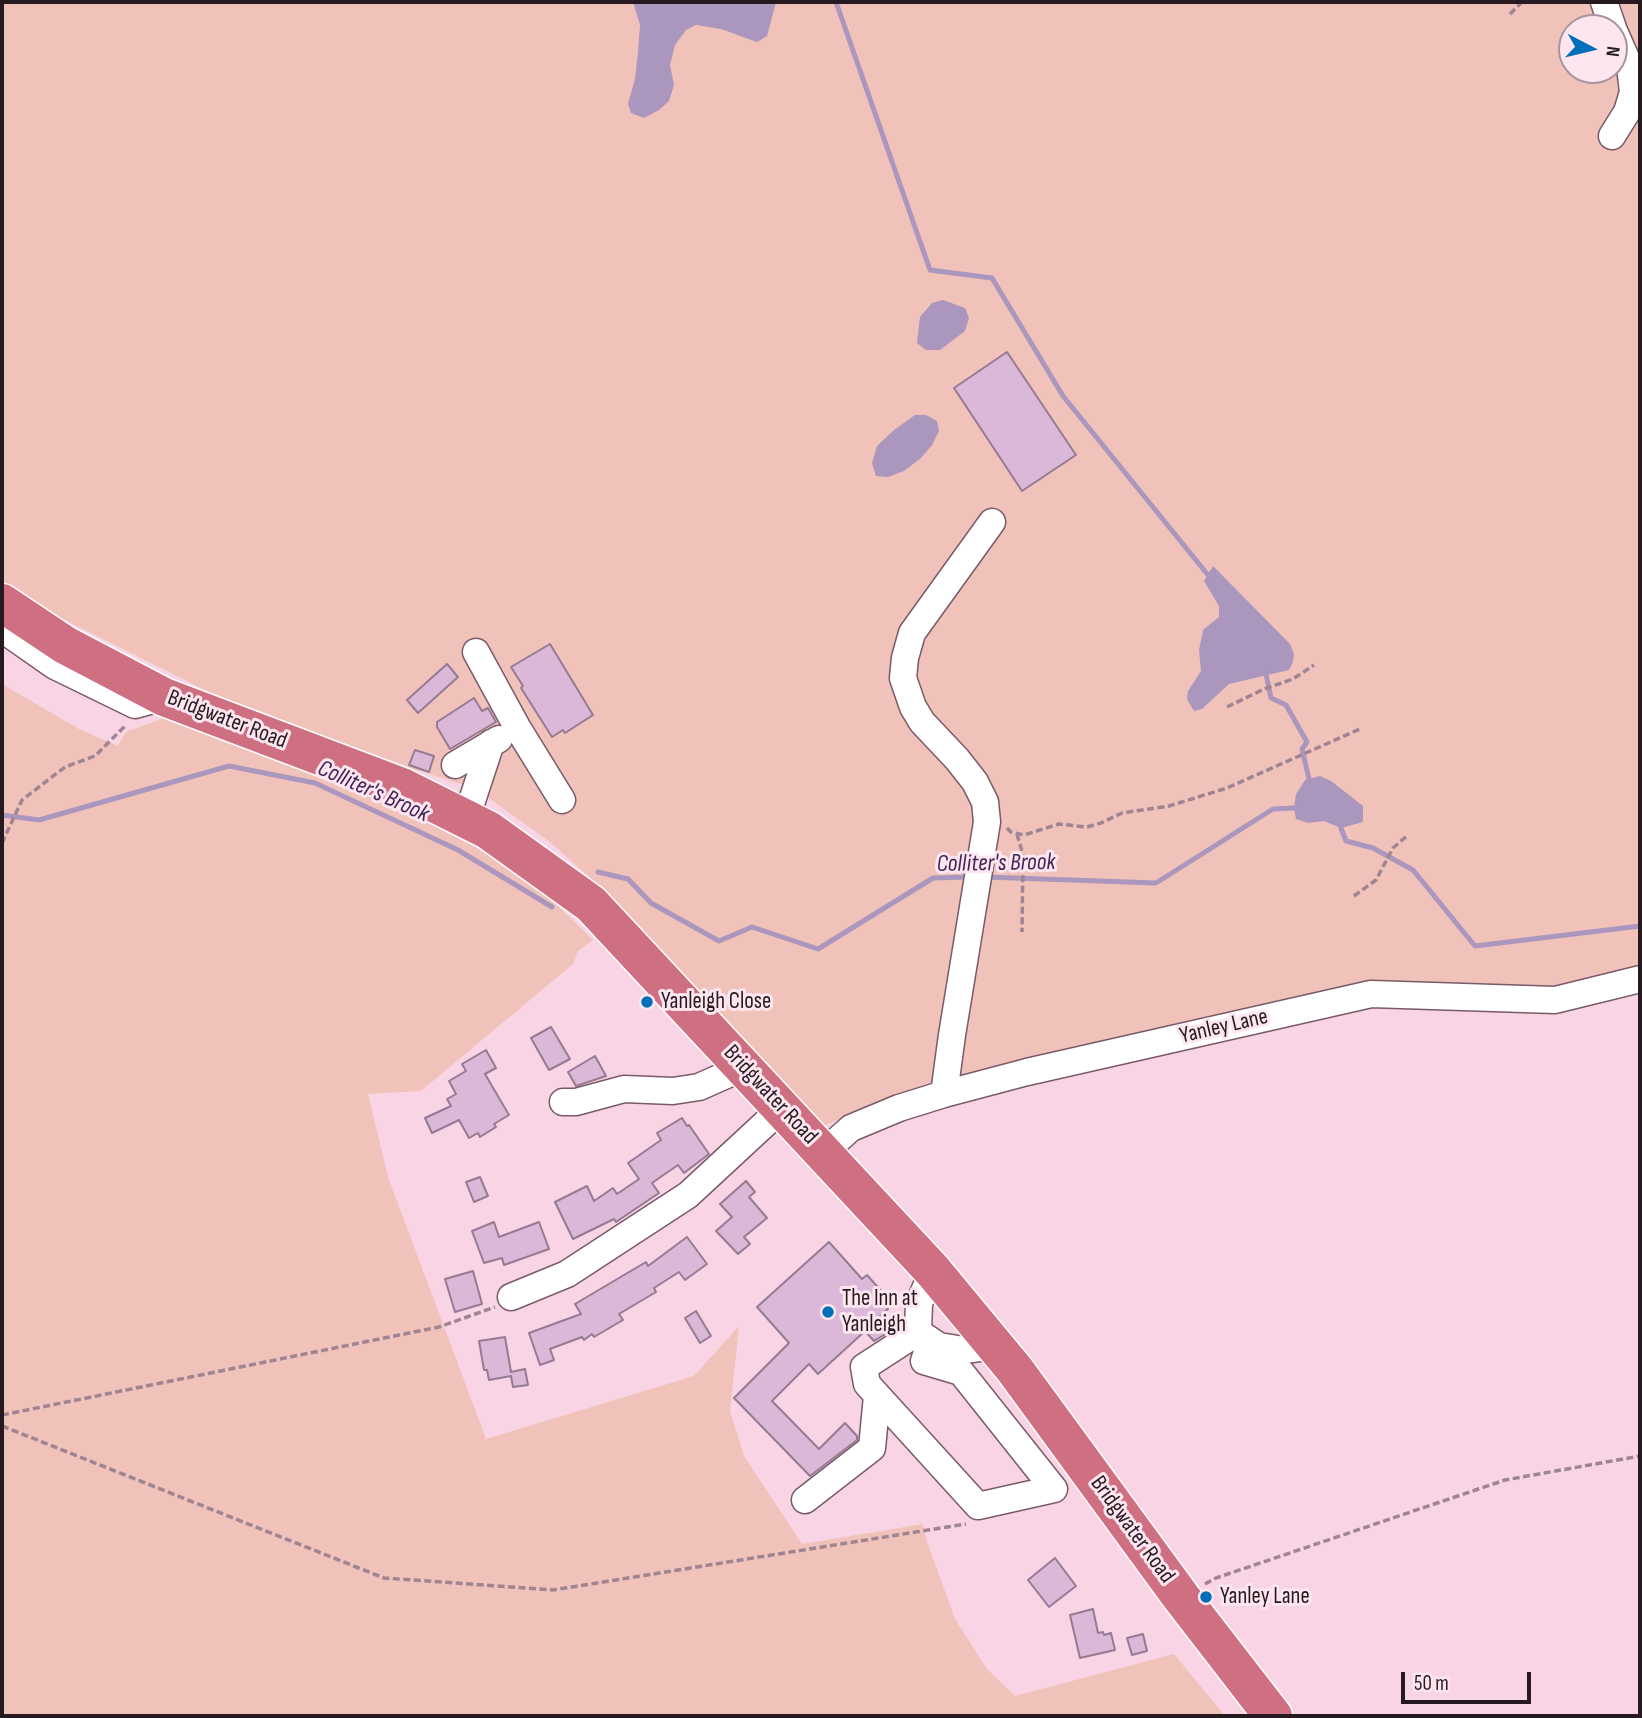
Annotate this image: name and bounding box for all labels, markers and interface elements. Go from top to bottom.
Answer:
north arrow [1558,14,1628,84]
text: N [1600,45,1624,58]
street label: Bridgwater Road [163,685,291,755]
water label: Colliter's Brook [313,755,433,829]
water label: Colliter's Brook [936,849,1056,879]
place label: Yanleigh Close [661,988,771,1016]
marker: Yanleigh Close [639,994,655,1010]
street label: Yanley Lane [1177,1003,1271,1051]
street label: Bridgwater Road [717,1040,823,1150]
place label: The Inn at Yanleigh [842,1285,918,1339]
marker: The Inn at Yanleigh [820,1304,836,1320]
street label: Bridgwater Road [1084,1471,1180,1589]
place label: Yanley Lane [1220,1583,1310,1611]
marker: Yanley Lane [1198,1589,1214,1605]
scale bar [1404,1658,1534,1702]
text: 50 m [1414,1671,1449,1696]

